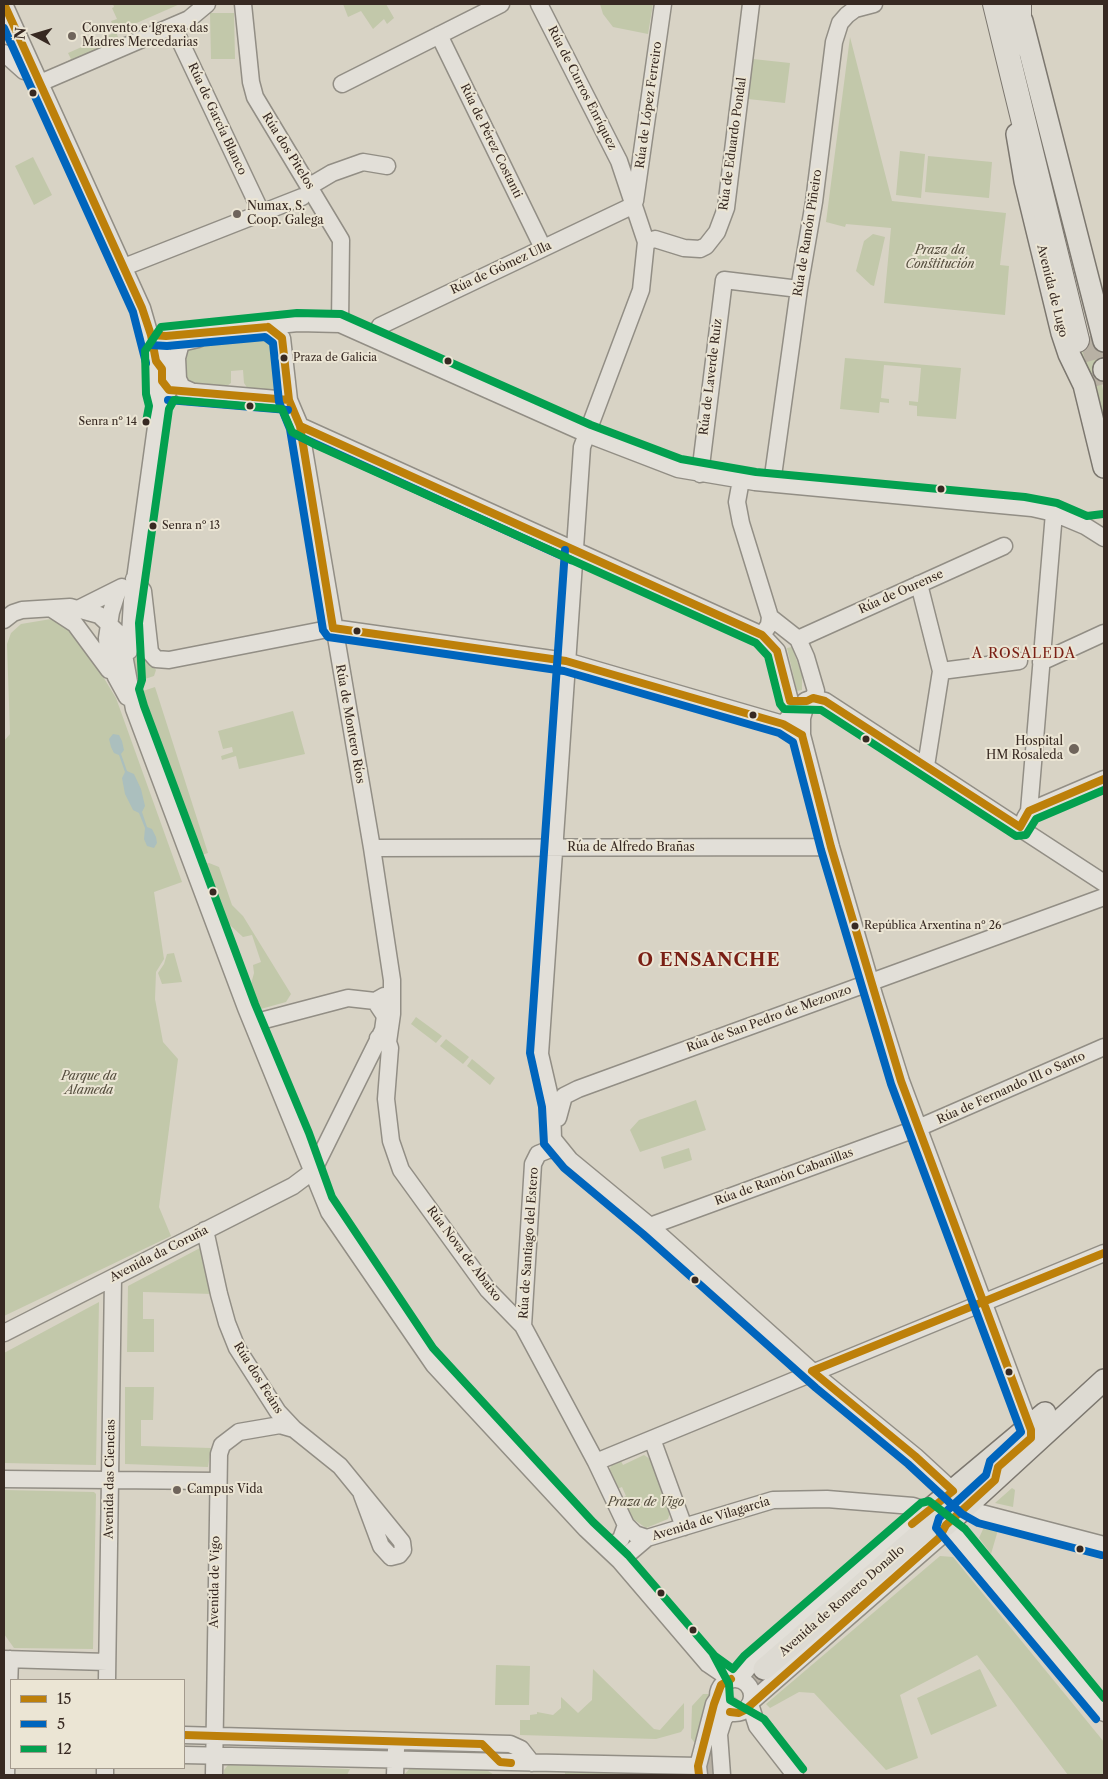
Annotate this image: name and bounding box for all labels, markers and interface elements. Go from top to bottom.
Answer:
north arrow [10,10,60,60]
place label: Convento e Igrexa das Madres Mercedarias [82,22,208,50]
street label: Rúa de Curros Enríquez [544,24,620,152]
text: N [10,26,30,40]
marker: Convento e Igrexa das Madres Mercedarias [66,30,78,42]
street label: Rúa de López Ferreiro [633,41,665,169]
street label: Rúa de García Blanco [185,60,249,178]
street label: Rúa de Eduardo Pondal [717,76,749,212]
street label: Rúa de Pérez Costanti [457,81,525,201]
unlabelled marker [28,88,38,98]
street label: Rúa dos Pitelos [259,110,317,192]
street label: Rúa de Ramón Piñeiro [791,168,825,298]
place label: Numax, S. Coop. Galega [247,200,324,228]
marker: Numax, S. Coop. Galega [231,208,243,220]
street label: Rúa de Gómez Ulla [448,238,554,298]
street label: Avenida de Lugo [1034,243,1070,339]
park label: Praza da Constitución [905,244,975,272]
street label: Rúa de Laverde Ruiz [697,318,725,436]
place label: Praza de Galicia [293,351,377,365]
marker: Praza de Galicia [279,353,289,363]
unlabelled marker [443,356,453,366]
unlabelled marker [245,401,255,411]
place label: Senra nº 14 [79,415,137,429]
marker: Senra nº 14 [141,417,151,427]
unlabelled marker [936,484,946,494]
place label: Senra nº 13 [162,519,220,533]
marker: Senra nº 13 [148,521,158,531]
street label: Rúa de Ourense [856,567,946,617]
unlabelled marker [352,626,362,636]
district label: A ROSALEDA [971,646,1077,662]
street label: Rúa de Montero Ríos [332,663,368,785]
unlabelled marker [748,710,758,720]
unlabelled marker [861,734,871,744]
place label: Hospital HM Rosaleda [986,735,1063,763]
marker: Hospital HM Rosaleda [1067,742,1081,756]
street label: Rúa de Alfredo Brañas [567,841,695,855]
unlabelled marker [208,887,218,897]
place label: República Arxentina nº 26 [864,919,1001,933]
marker: República Arxentina nº 26 [850,921,860,931]
district label: O ENSANCHE [636,950,782,972]
street label: Rúa de San Pedro de Mezonzo [685,982,853,1056]
street label: Rúa de Fernando III o Santo [935,1049,1087,1127]
park label: Parque da Alameda [61,1070,117,1098]
street label: Rúa de Ramón Cabanillas [713,1145,855,1209]
street label: Rúa de Santiago del Estero [517,1167,541,1319]
street label: Rúa Nova de Abaixo [424,1204,504,1304]
street label: Avenida da Coruña [107,1223,211,1285]
unlabelled marker [690,1275,700,1285]
street label: Rúa dos Feáns [230,1340,286,1416]
unlabelled marker [1004,1367,1014,1377]
street label: Avenida das Ciencias [102,1419,118,1539]
place label: Campus Vida [187,1483,263,1497]
marker: Campus Vida [171,1484,183,1496]
street label: Avenida de Vilagarcía [650,1494,772,1544]
park label: Praza de Vigo [608,1496,684,1510]
street label: Avenida de Vigo [207,1536,223,1628]
street label: Avenida de Romero Donallo [777,1543,907,1659]
unlabelled marker [1075,1544,1085,1554]
unlabelled marker [656,1588,666,1598]
unlabelled marker [688,1625,698,1635]
legend [10,1679,185,1769]
text: 15 [57,1689,71,1708]
text: 5 [57,1714,65,1733]
text: 12 [57,1739,72,1758]

